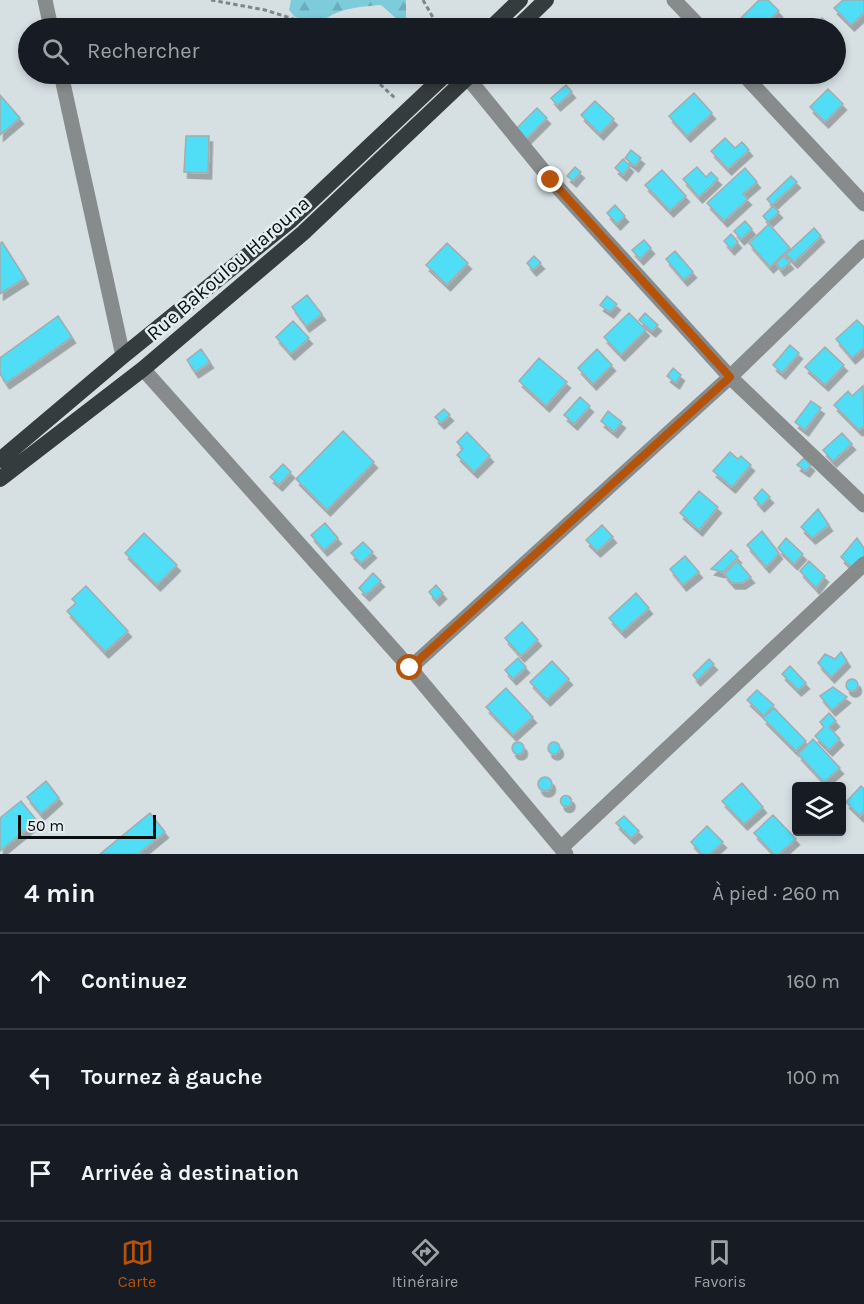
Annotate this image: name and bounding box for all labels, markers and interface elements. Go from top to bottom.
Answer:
search box [18,18,846,84]
icon: search [39,35,72,68]
text: Rechercher [87,38,200,64]
route end [537,166,563,192]
street label: Rue Bakoulou Harouna [142,191,314,345]
route start [396,654,422,680]
map controls [792,782,846,836]
button: layers [792,782,846,836]
scale bar [18,812,156,840]
text: 50 m [27,816,64,835]
text: 4 min [24,878,95,909]
text: À pied · 260 m [713,882,840,905]
icon: ahead [24,965,57,998]
text: Continuez [81,968,187,994]
text: 160 m [787,970,840,993]
icon: left [24,1061,57,1094]
text: Tournez à gauche [81,1064,262,1090]
text: 100 m [786,1066,840,1089]
icon: arrive [24,1157,57,1190]
text: Arrivée à destination [81,1160,299,1186]
tab: Carte [118,1236,156,1291]
tab: Itinéraire [392,1236,458,1291]
tab: Favoris [694,1236,746,1291]

